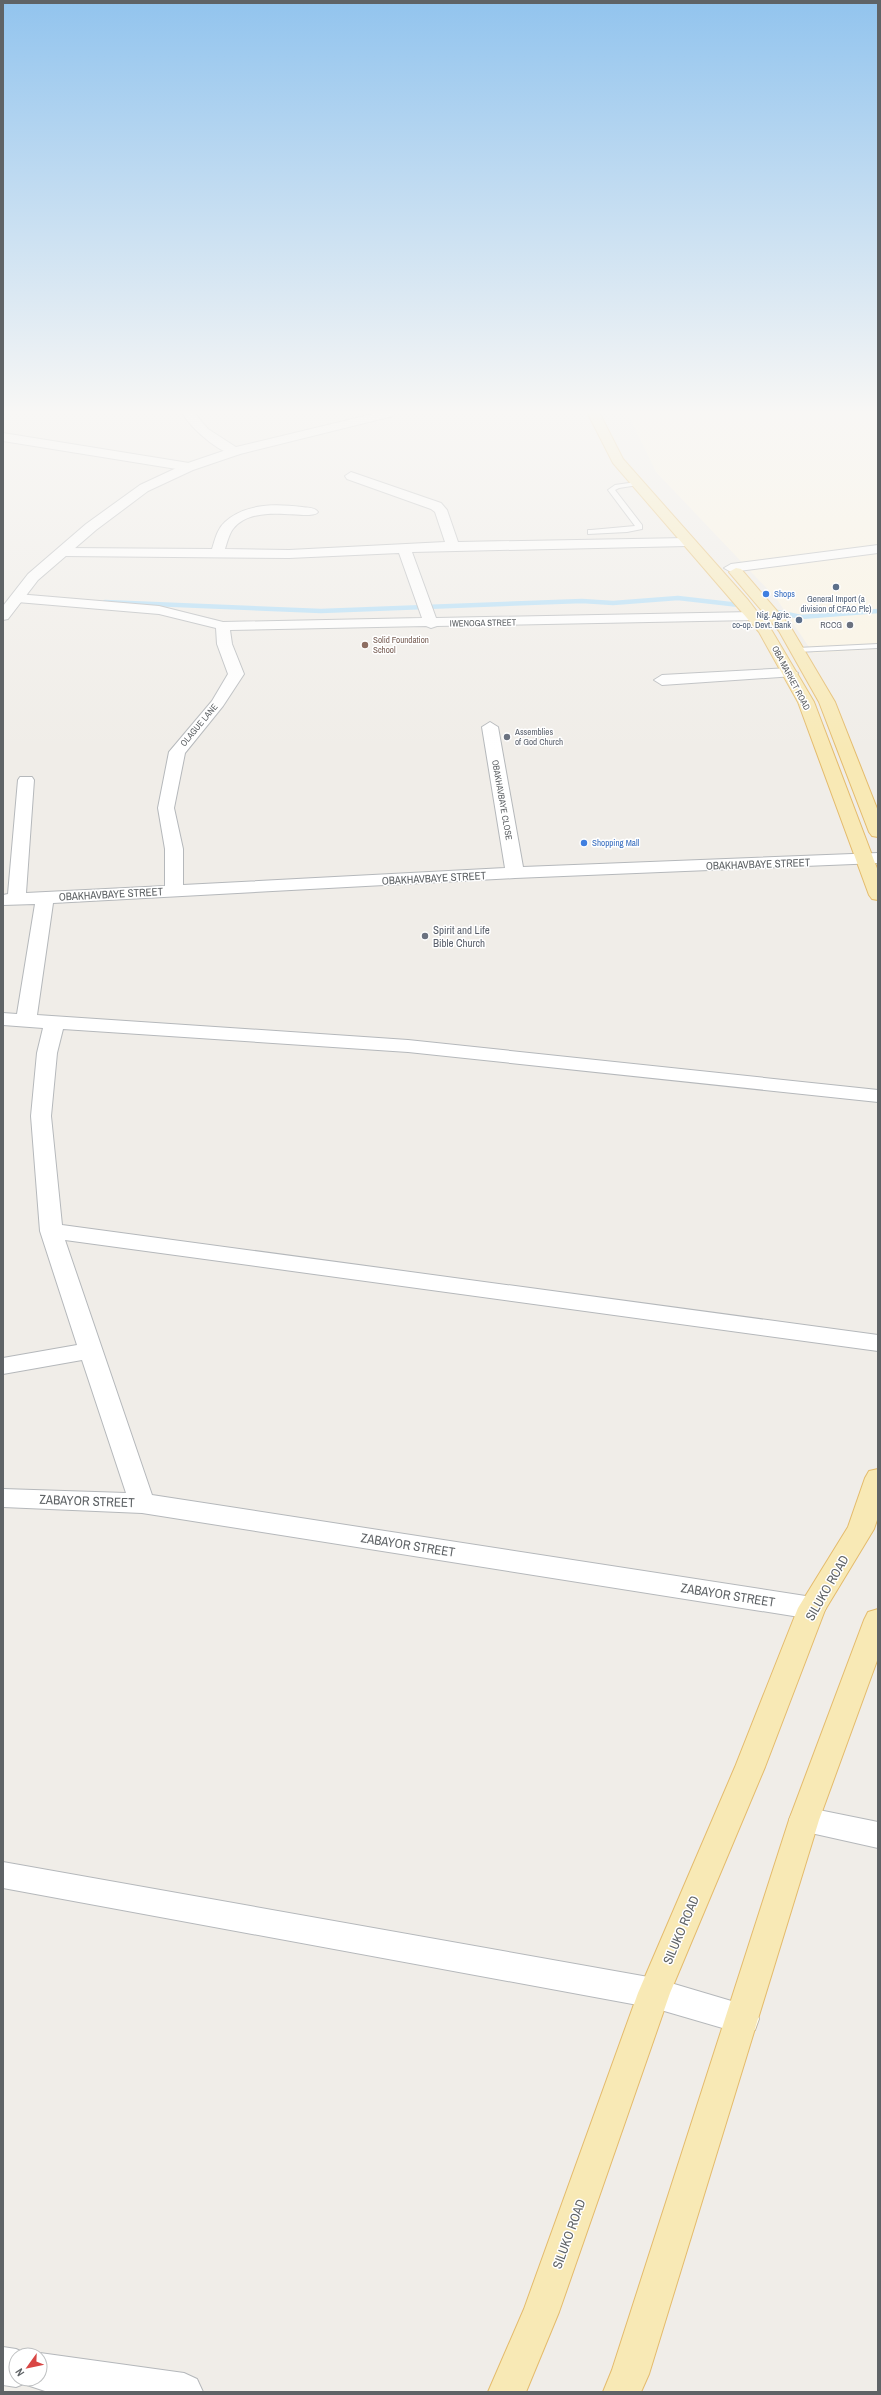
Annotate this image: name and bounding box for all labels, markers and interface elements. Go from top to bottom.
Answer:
marker: General Import (a division of CFAO Plc) [831,582,841,592]
place label: Shops [774,588,795,600]
marker: Shops [761,589,771,599]
place label: General Import (a division of CFAO Plc) [801,593,872,615]
place label: Nig. Agric. co-op. Devt. Bank [732,609,791,631]
marker: Nig. Agric. co-op. Devt. Bank [794,615,804,625]
street label: IWENOGA STREET [450,616,517,630]
place label: RCCG [820,619,842,631]
marker: RCCG [845,620,855,630]
place label: Solid Foundation School [373,634,429,656]
marker: Solid Foundation School [360,640,370,650]
street label: OBA MARKET ROAD [769,644,813,712]
street label: OLAGUE LANE [178,701,220,749]
place label: Assemblies of God Church [514,726,563,748]
marker: Assemblies of God Church [502,732,512,742]
street label: OBAKHAVBAYE CLOSE [489,759,515,841]
place label: Shopping Mall [592,837,640,849]
marker: Shopping Mall [579,838,589,848]
street label: OBAKHAVBAYE STREET [706,855,811,873]
street label: OBAKHAVBAYE STREET [381,868,487,888]
street label: OBAKHAVBAYE STREET [58,884,164,904]
place label: Spirit and Life Bible Church [433,923,490,950]
marker: Spirit and Life Bible Church [420,931,430,941]
street label: ZABAYOR STREET [39,1491,135,1511]
street label: ZABAYOR STREET [360,1529,457,1561]
street label: SILUKO ROAD [801,1552,853,1624]
street label: ZABAYOR STREET [680,1579,777,1611]
street label: SILUKO ROAD [659,1893,703,1967]
street label: SILUKO ROAD [549,2197,590,2271]
north arrow [8,2347,48,2387]
text: N [12,2366,27,2379]

